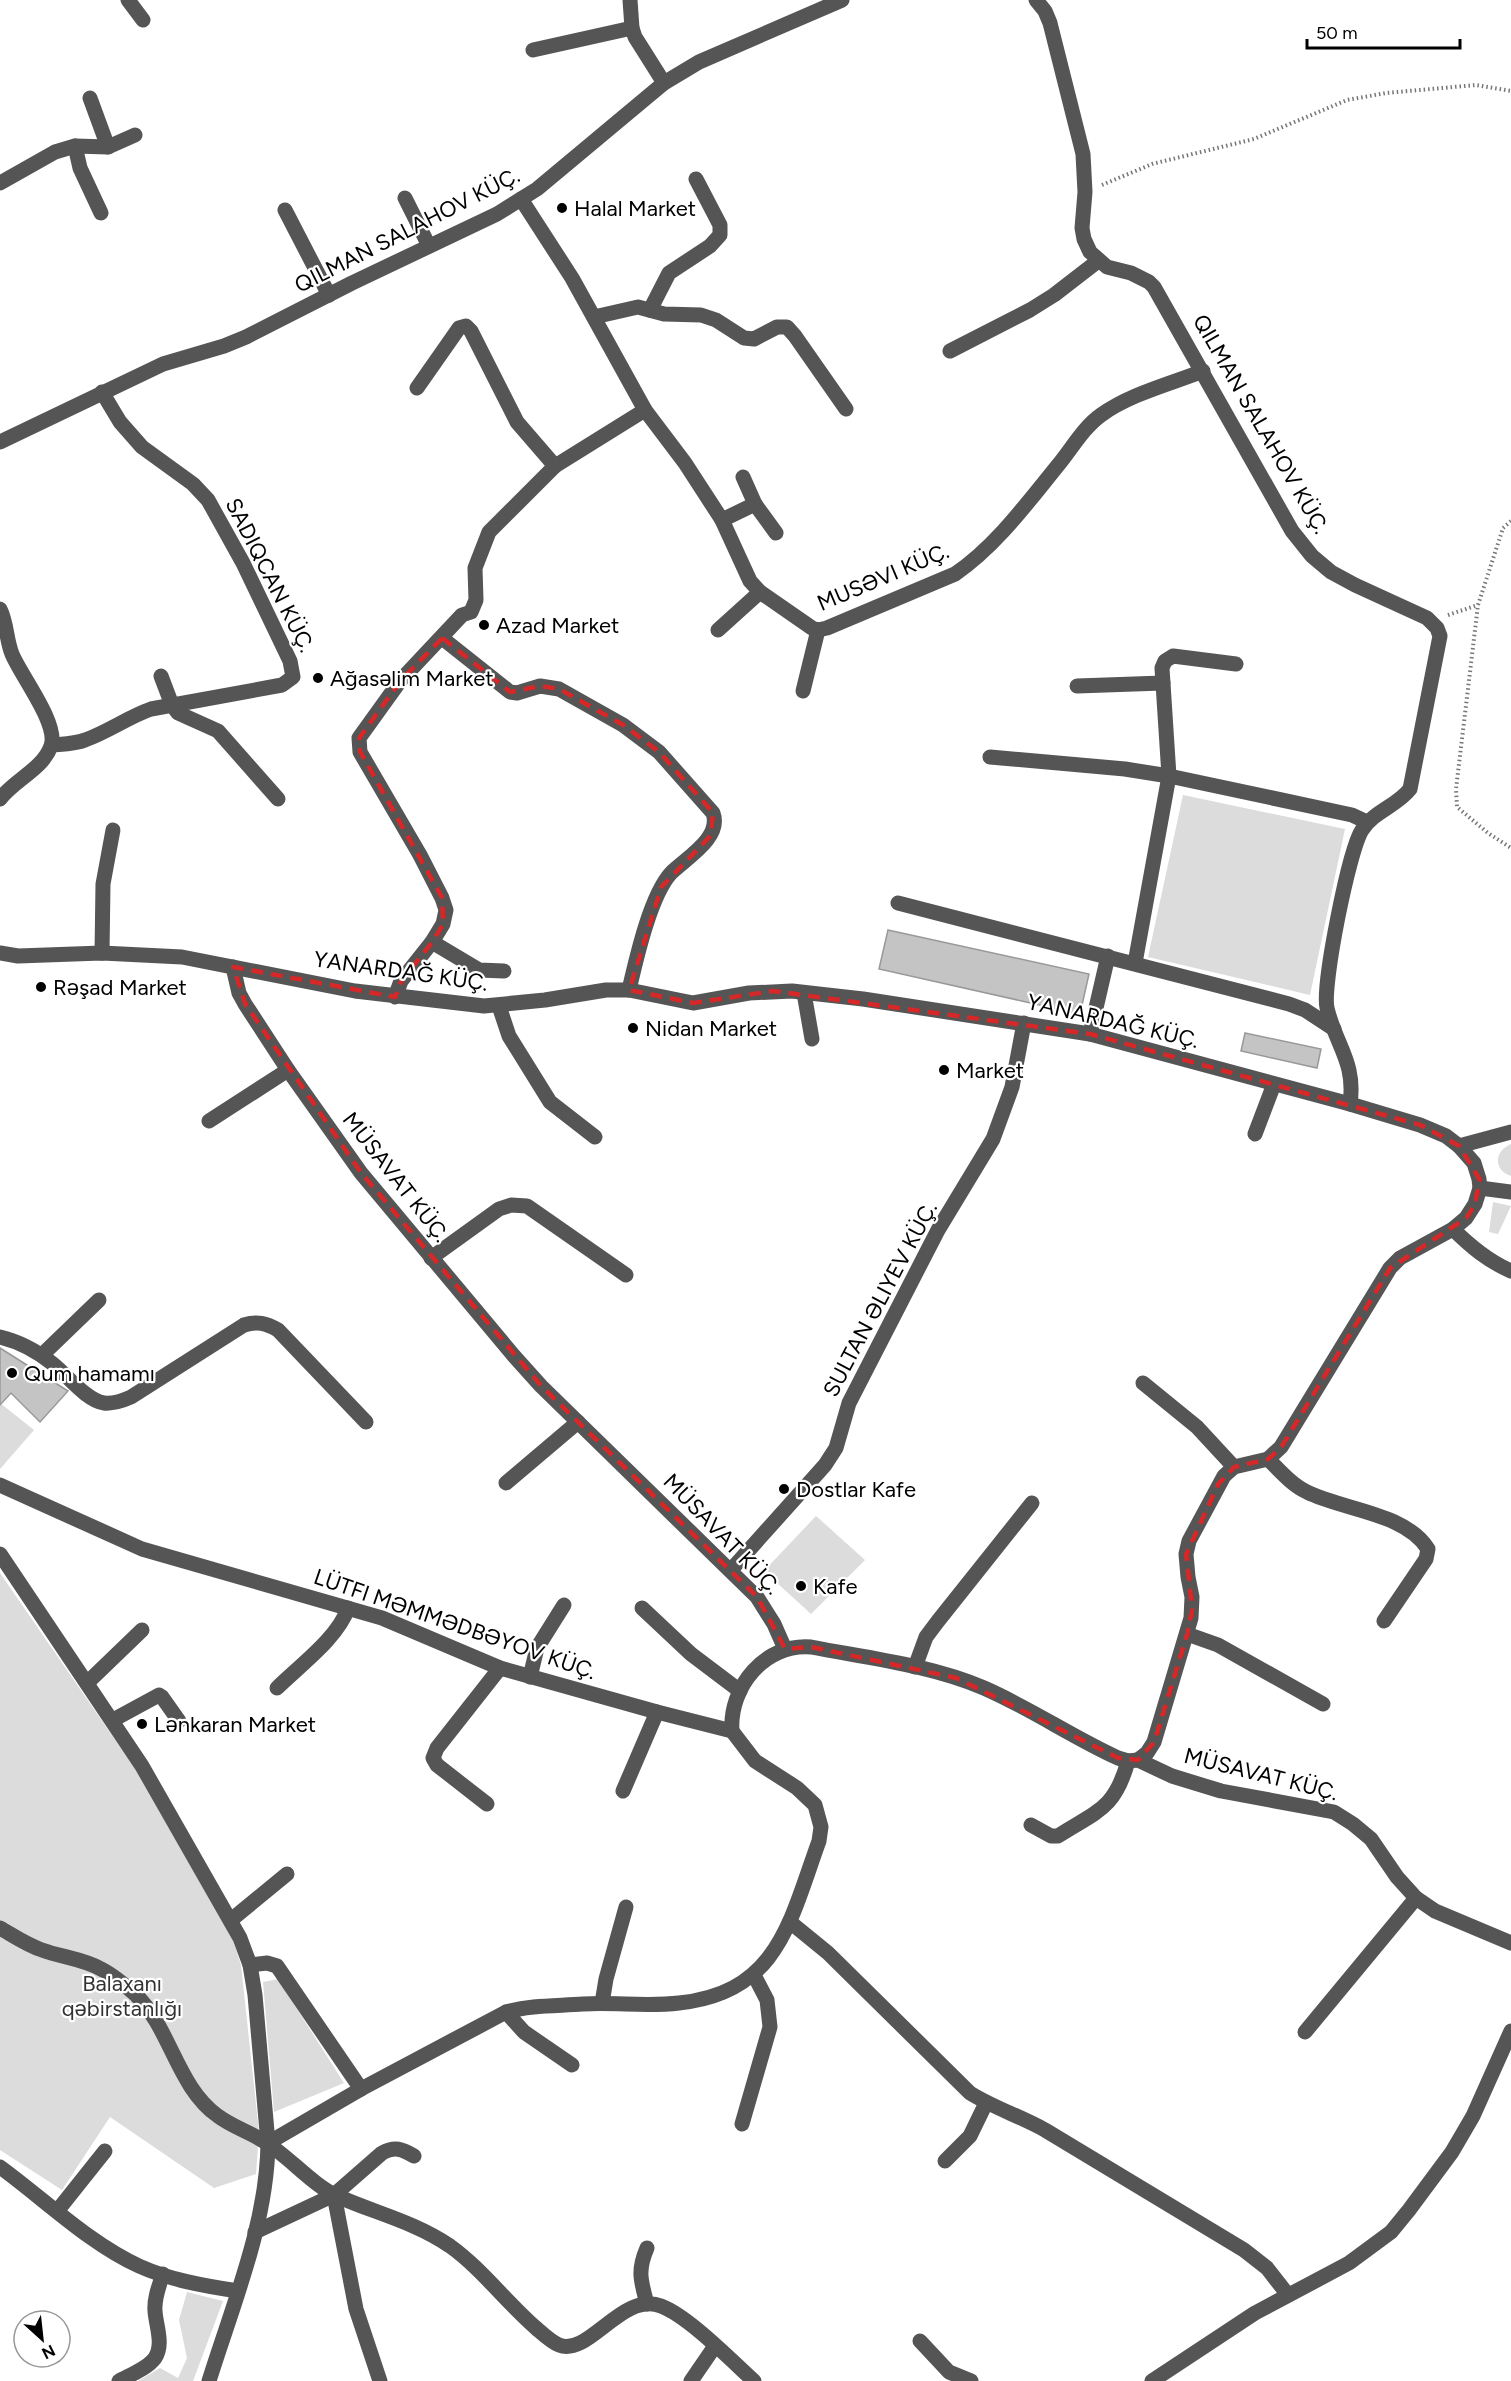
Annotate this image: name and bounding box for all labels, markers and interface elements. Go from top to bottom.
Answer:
scale bar [1307,12,1460,50]
text: 50 m [1316,22,1358,44]
street label: QILMAN SALAHOV KÜÇ. [290,162,524,298]
place label: Halal Market [574,195,696,222]
marker: Halal Market [555,201,569,215]
street label: QILMAN SALAHOV KÜÇ. [1187,310,1335,538]
street label: SADIQCAN KÜÇ. [220,493,320,657]
street label: MUSƏVI KÜÇ. [813,537,953,617]
place label: Azad Market [496,612,619,639]
marker: Azad Market [477,618,491,632]
place label: Ağasəlim Market [330,665,494,692]
marker: Ağasəlim Market [311,671,325,685]
street label: YANARDAĞ KÜÇ. [312,945,490,997]
place label: Rəşad Market [53,974,187,1001]
marker: Rəşad Market [34,980,48,994]
street label: YANARDAĞ KÜÇ. [1024,988,1202,1054]
place label: Nidan Market [645,1015,777,1042]
marker: Nidan Market [626,1021,640,1035]
place label: Market [956,1057,1024,1084]
marker: Market [937,1063,951,1077]
street label: MÜSAVAT KÜÇ. [337,1107,455,1247]
street label: SULTAN ƏLIYEV KÜÇ. [817,1197,943,1401]
place label: Qum hamamı [24,1360,155,1387]
marker: Qum hamamı [5,1366,19,1380]
street label: MÜSAVAT KÜÇ. [658,1468,786,1600]
place label: Dostlar Kafe [796,1476,916,1503]
marker: Dostlar Kafe [777,1482,791,1496]
street label: LÜTFI MƏMMƏDBƏYOV KÜÇ. [310,1563,600,1685]
place label: Kafe [813,1573,858,1600]
marker: Kafe [794,1579,808,1593]
place label: Lənkaran Market [154,1711,316,1738]
marker: Lənkaran Market [135,1717,149,1731]
street label: MÜSAVAT KÜÇ. [1181,1742,1341,1806]
park label: Balaxanı qəbirstanlığı [62,1970,182,2022]
north arrow [12,2309,72,2369]
text: N [39,2341,58,2363]

